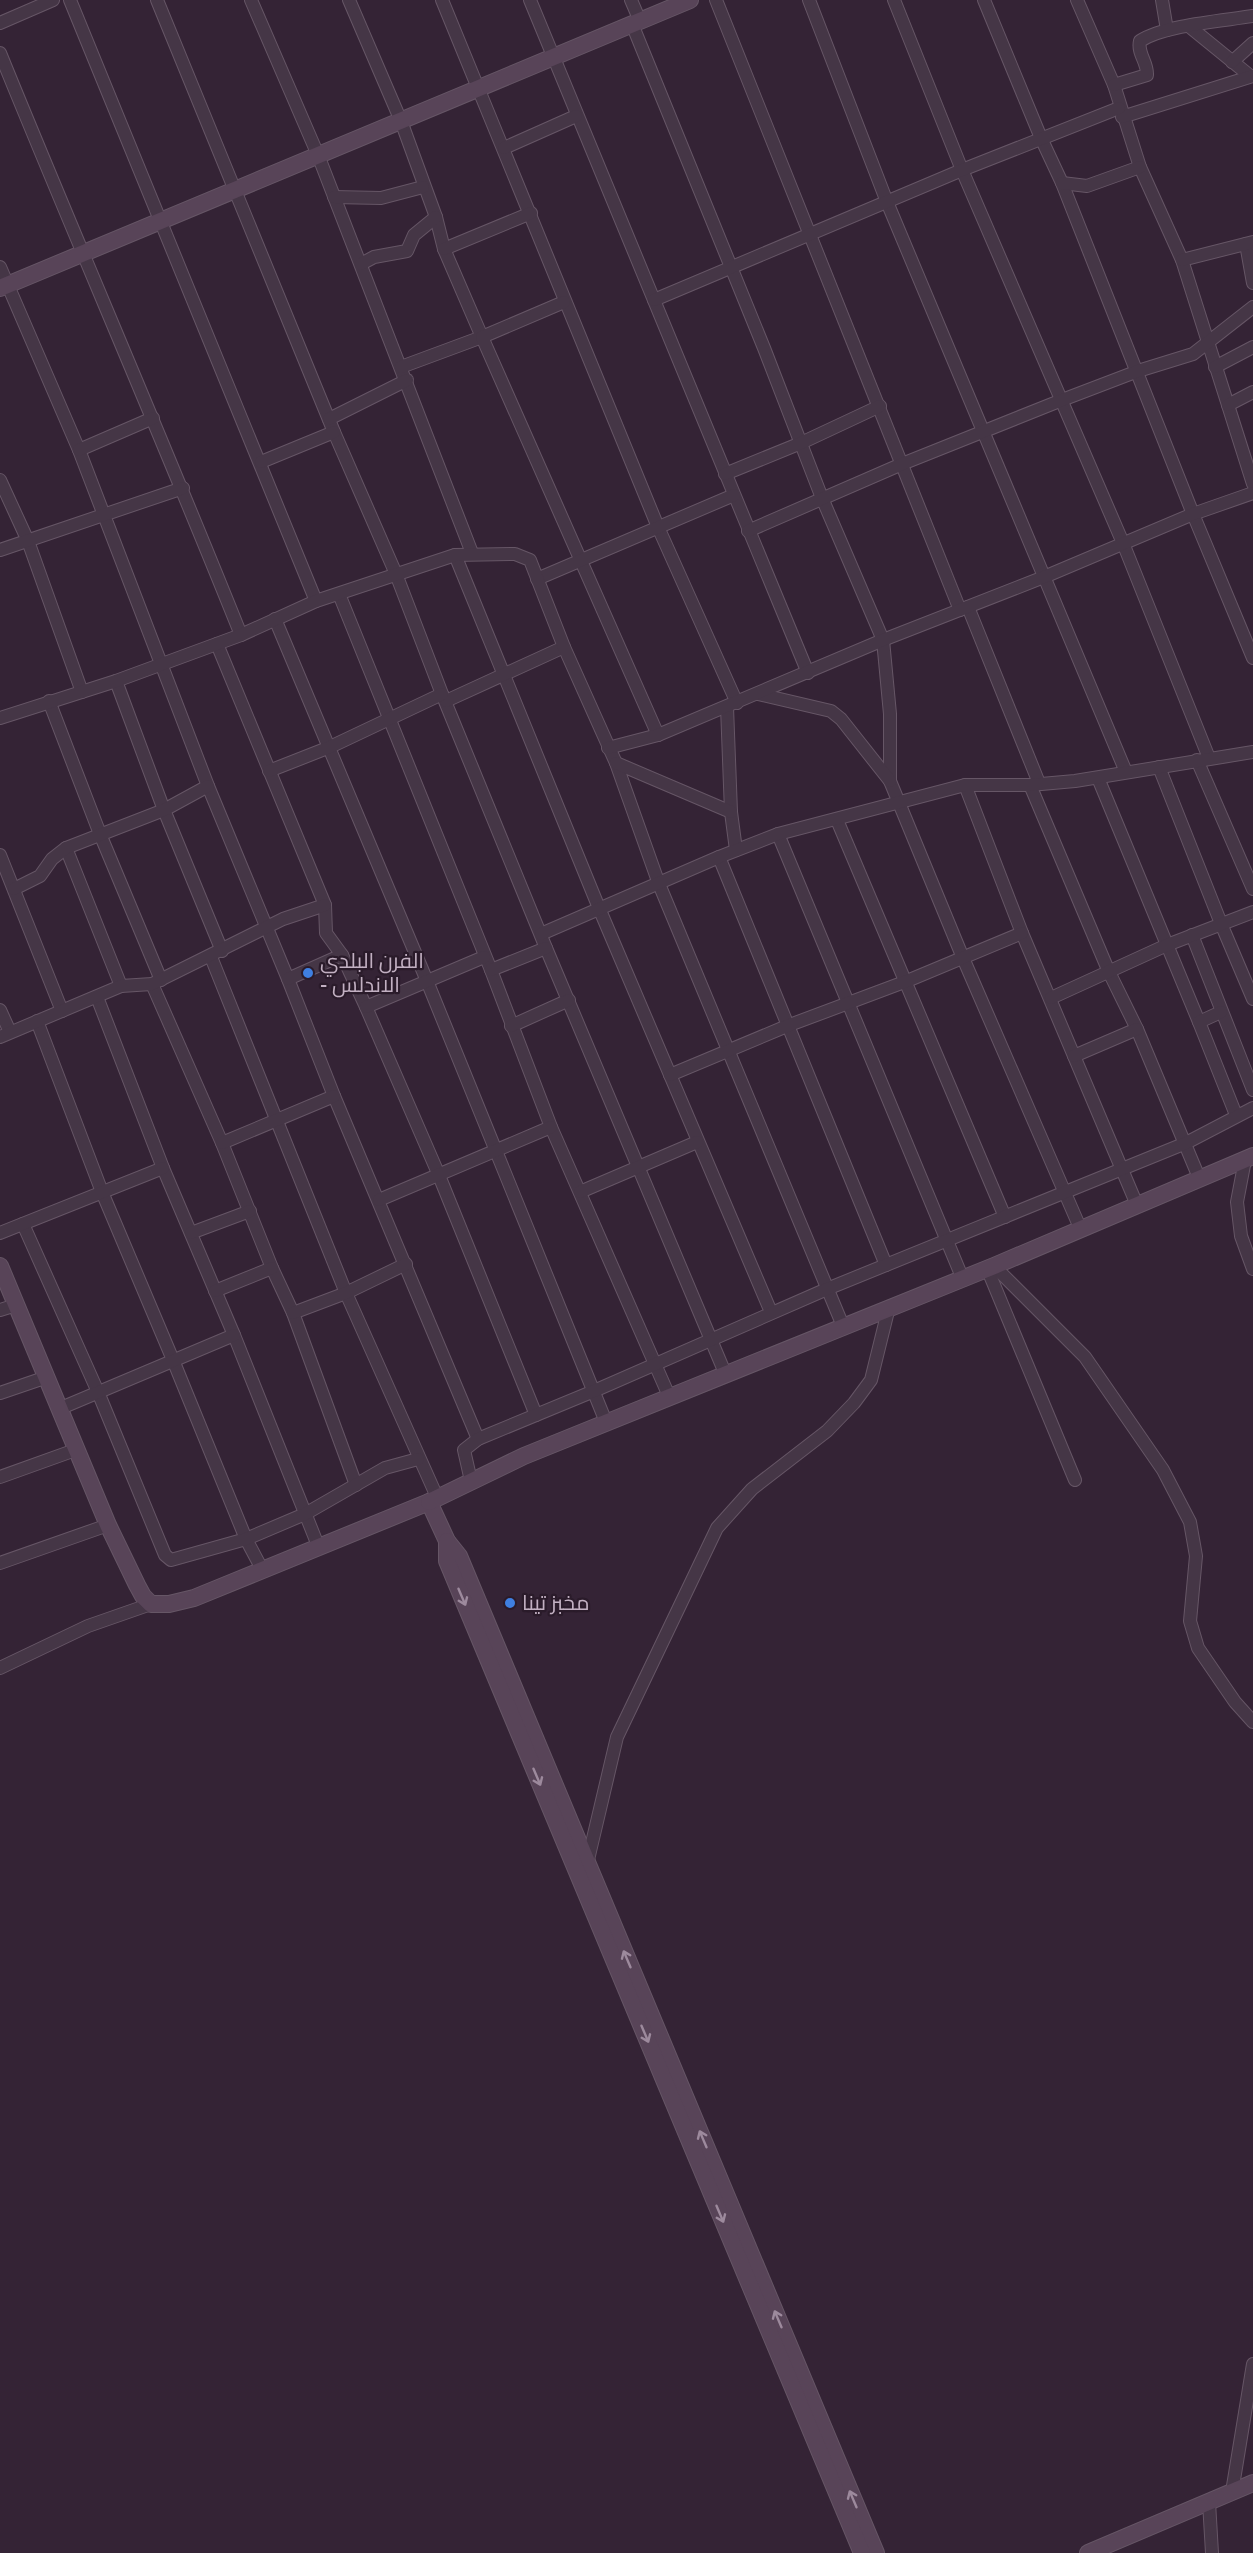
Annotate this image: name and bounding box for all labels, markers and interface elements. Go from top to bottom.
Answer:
place label: الفرن البلدي - الاندلس [320,948,424,998]
marker: الفرن البلدي - الاندلس [301,966,315,980]
one-way arrow [457,1587,468,1605]
place label: مخبز تينا [522,1590,589,1616]
marker: مخبز تينا [503,1596,517,1610]
one-way arrow [532,1767,543,1785]
one-way arrow [621,1951,633,1969]
one-way arrow [640,2024,651,2043]
one-way arrow [697,2131,708,2149]
one-way arrow [715,2204,726,2223]
one-way arrow [772,2310,783,2329]
one-way arrow [847,2490,858,2509]

